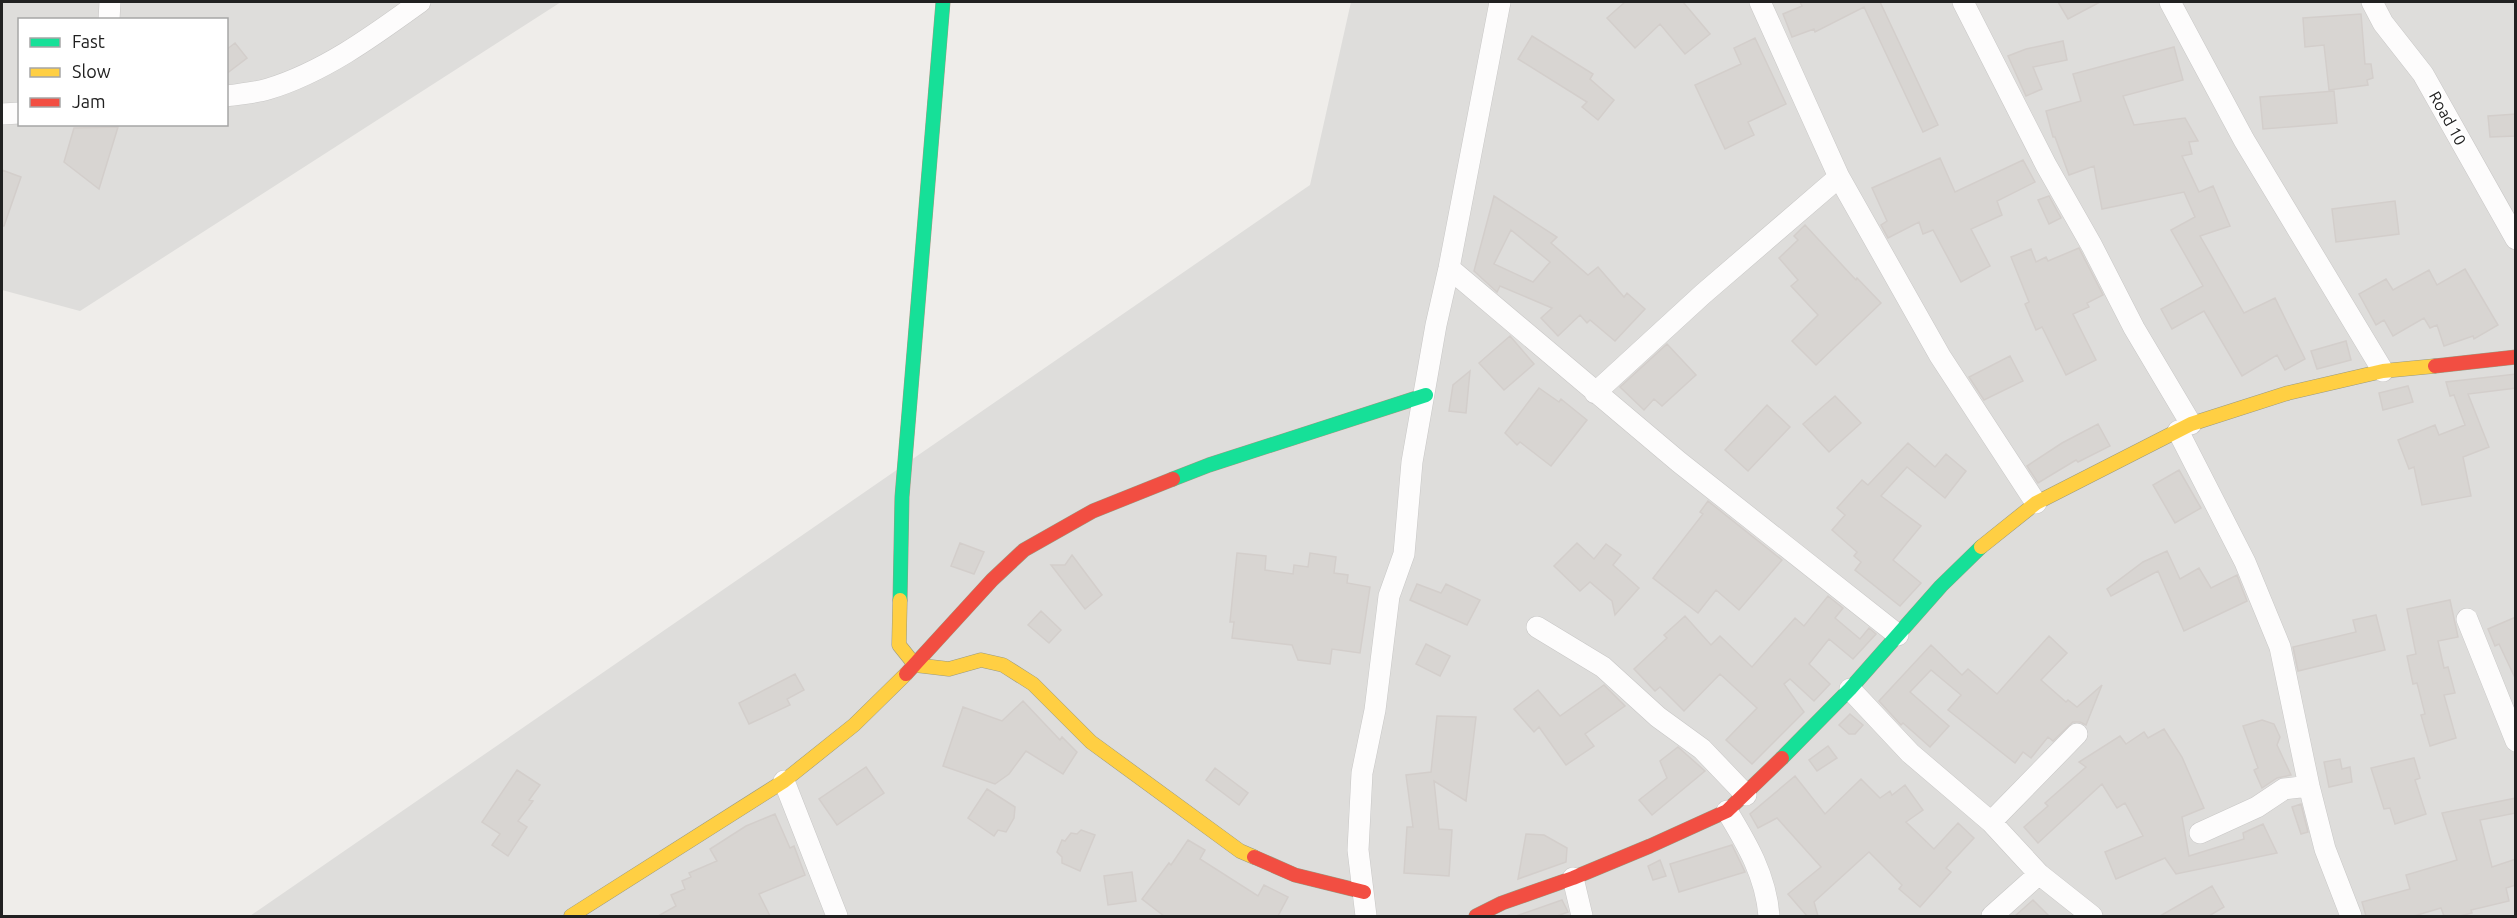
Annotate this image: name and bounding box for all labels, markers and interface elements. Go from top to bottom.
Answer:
legend [18,18,228,126]
text: Fast [72,31,105,51]
text: Slow [72,61,111,81]
street label: Road 10 [2426,88,2470,148]
text: Jam [72,91,106,111]

